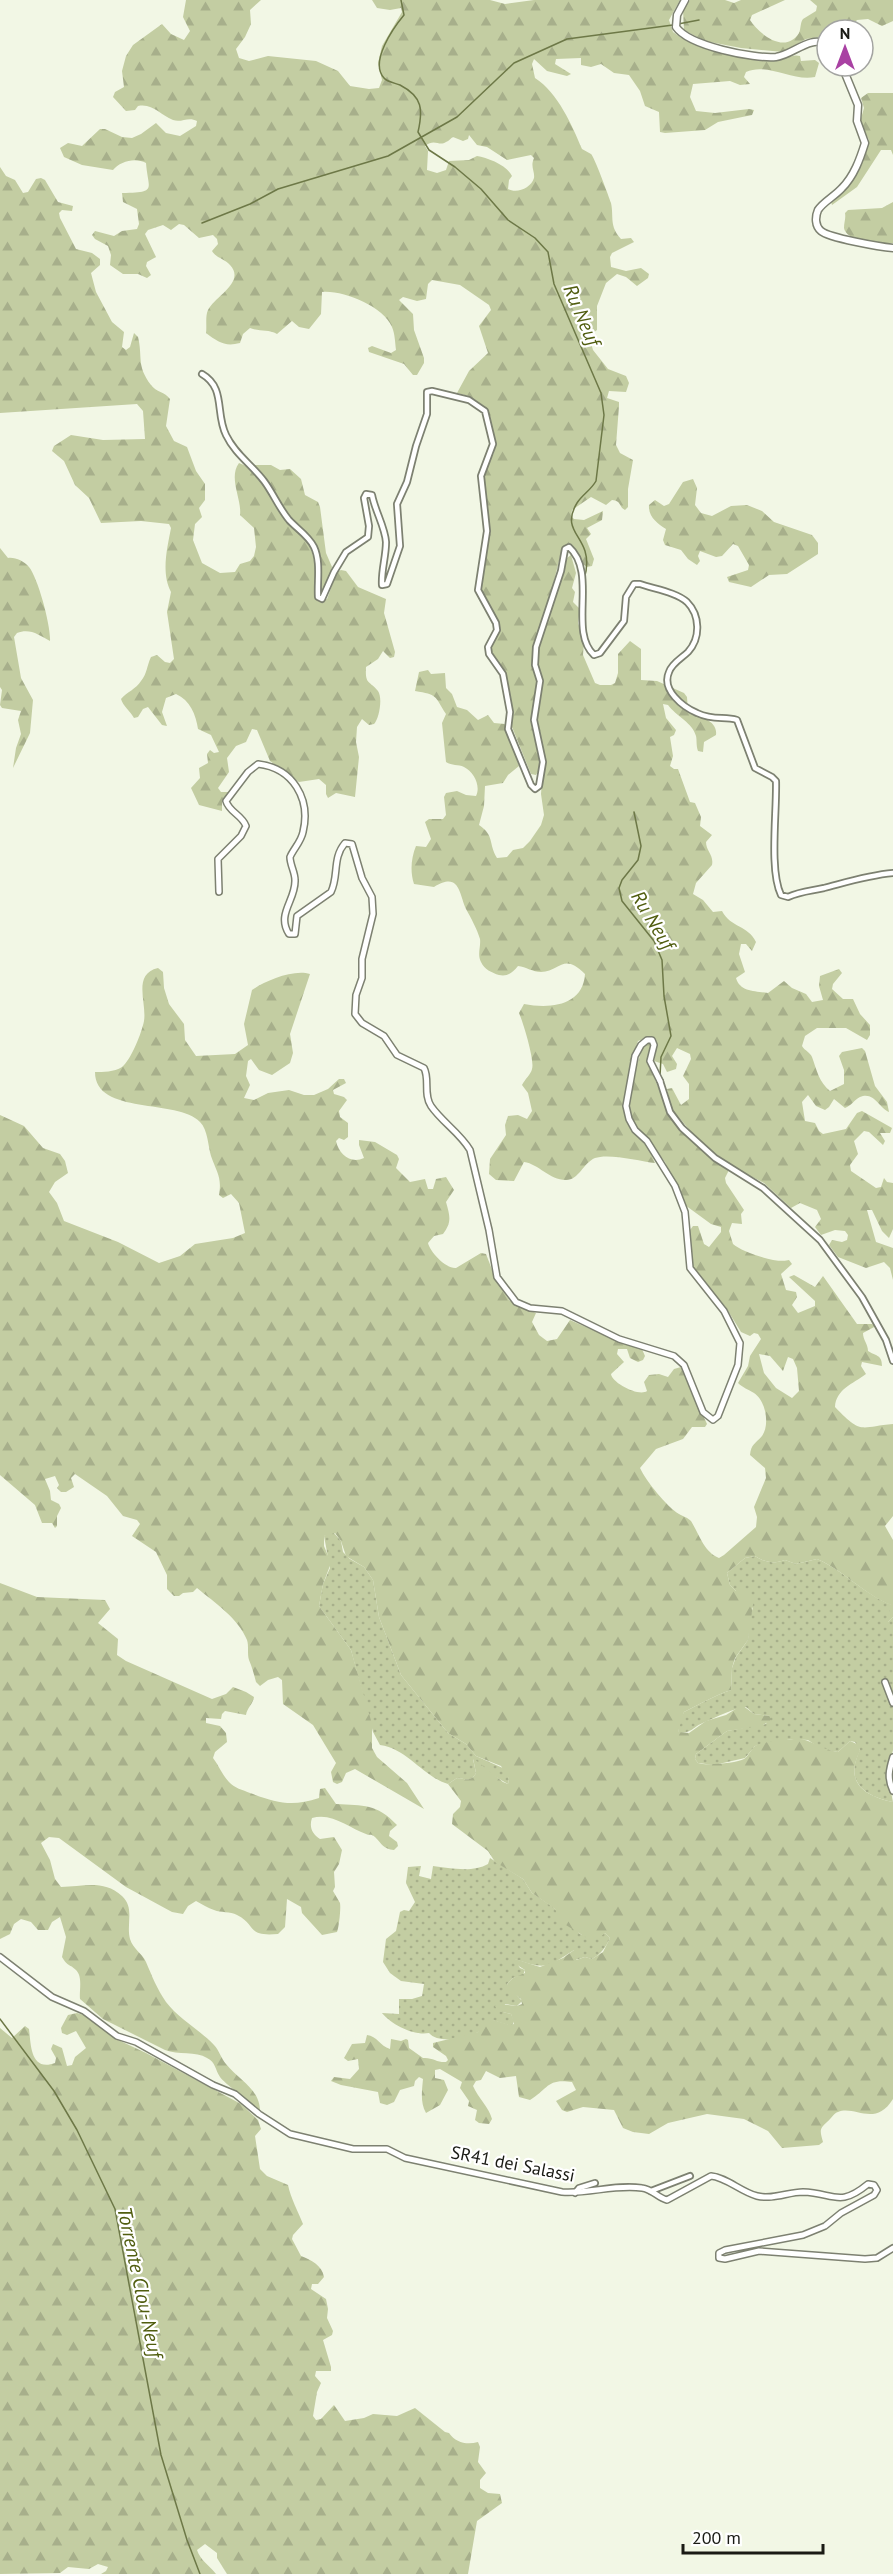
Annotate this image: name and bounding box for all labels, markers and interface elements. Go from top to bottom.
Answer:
north arrow [815,18,875,78]
text: N [840,23,850,43]
water label: Ru Neuf [557,280,608,353]
water label: Ru Neuf [625,886,682,957]
street label: SR41 dei Salassi [449,2140,577,2187]
water label: Torrente Clou-Neuf [111,2204,169,2363]
scale bar [683,2517,822,2555]
text: 200 m [692,2526,741,2549]

